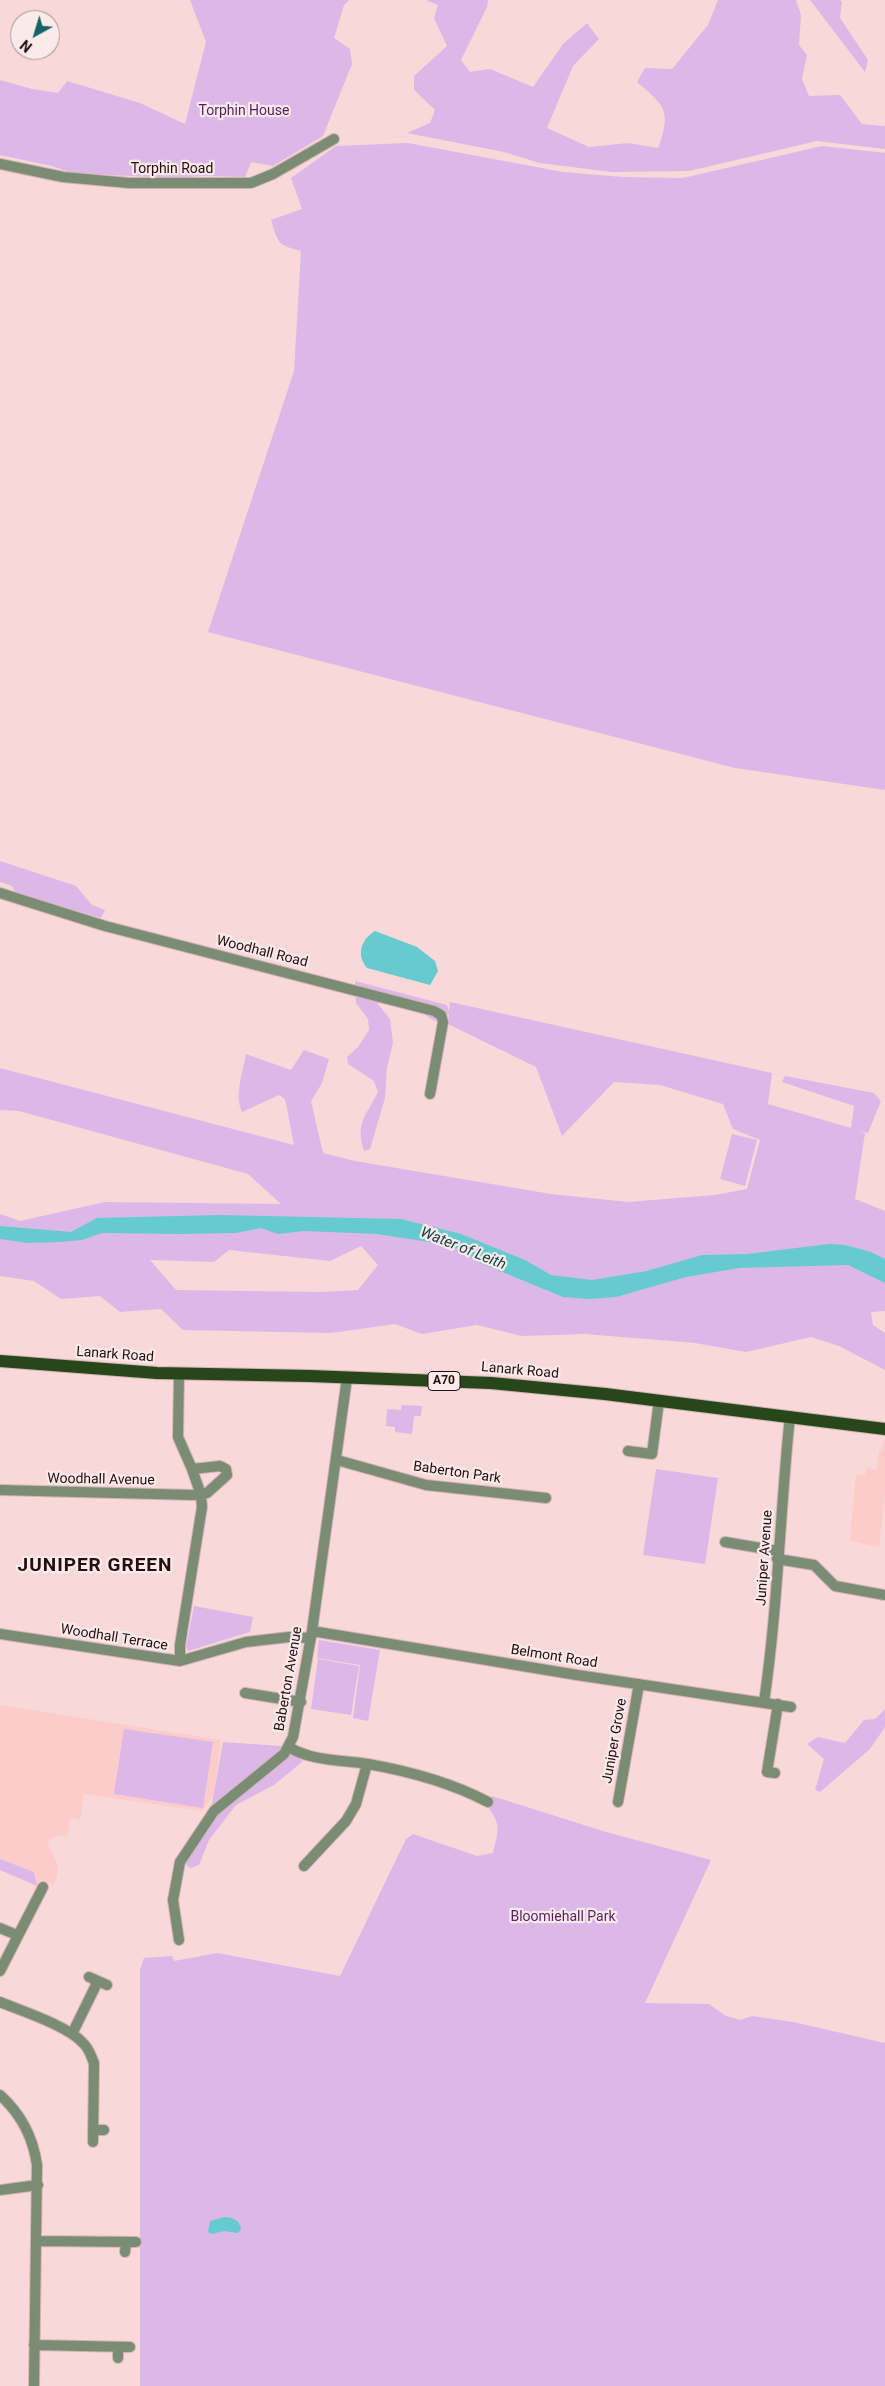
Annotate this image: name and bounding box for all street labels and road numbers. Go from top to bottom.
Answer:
street label: Torphin Road [131,161,213,177]
street label: Woodhall Road [214,933,310,971]
street label: Lanark Road [76,1344,154,1366]
street label: Lanark Road [480,1359,560,1383]
road number: A70 [428,1372,460,1390]
street label: Baberton Park [412,1459,502,1487]
street label: Woodhall Avenue [47,1471,155,1489]
street label: Juniper Avenue [753,1510,777,1606]
street label: Woodhall Terrace [59,1621,169,1655]
street label: Baberton Avenue [272,1625,306,1733]
street label: Belmont Road [509,1642,599,1672]
street label: Juniper Grove [599,1697,631,1785]

